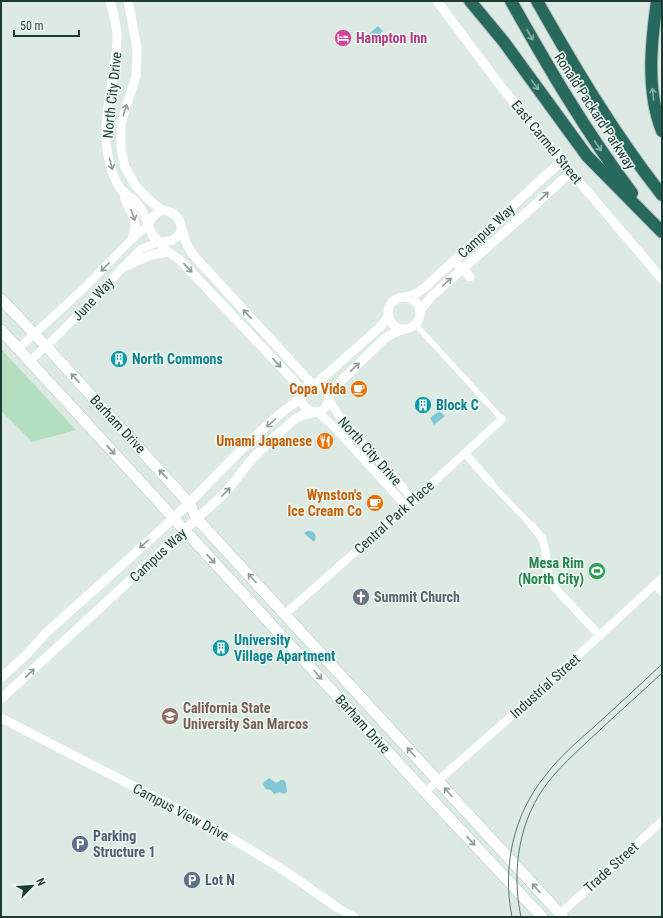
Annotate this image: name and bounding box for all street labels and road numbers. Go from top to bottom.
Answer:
street label: Ronald Packard Parkway [551,50,639,173]
street label: North City Drive [100,51,125,139]
street label: East Carmel Street [508,97,586,187]
street label: Campus Way [454,201,518,261]
street label: June Way [69,274,117,324]
street label: Barham Drive [87,392,149,457]
street label: North City Drive [335,413,405,489]
street label: Central Park Place [351,477,437,557]
street label: Campus Way [126,525,190,585]
street label: Industrial Street [507,651,583,721]
street label: Barham Drive [332,691,394,757]
street label: Campus View Drive [130,780,232,844]
street label: Trade Street [581,839,641,895]

